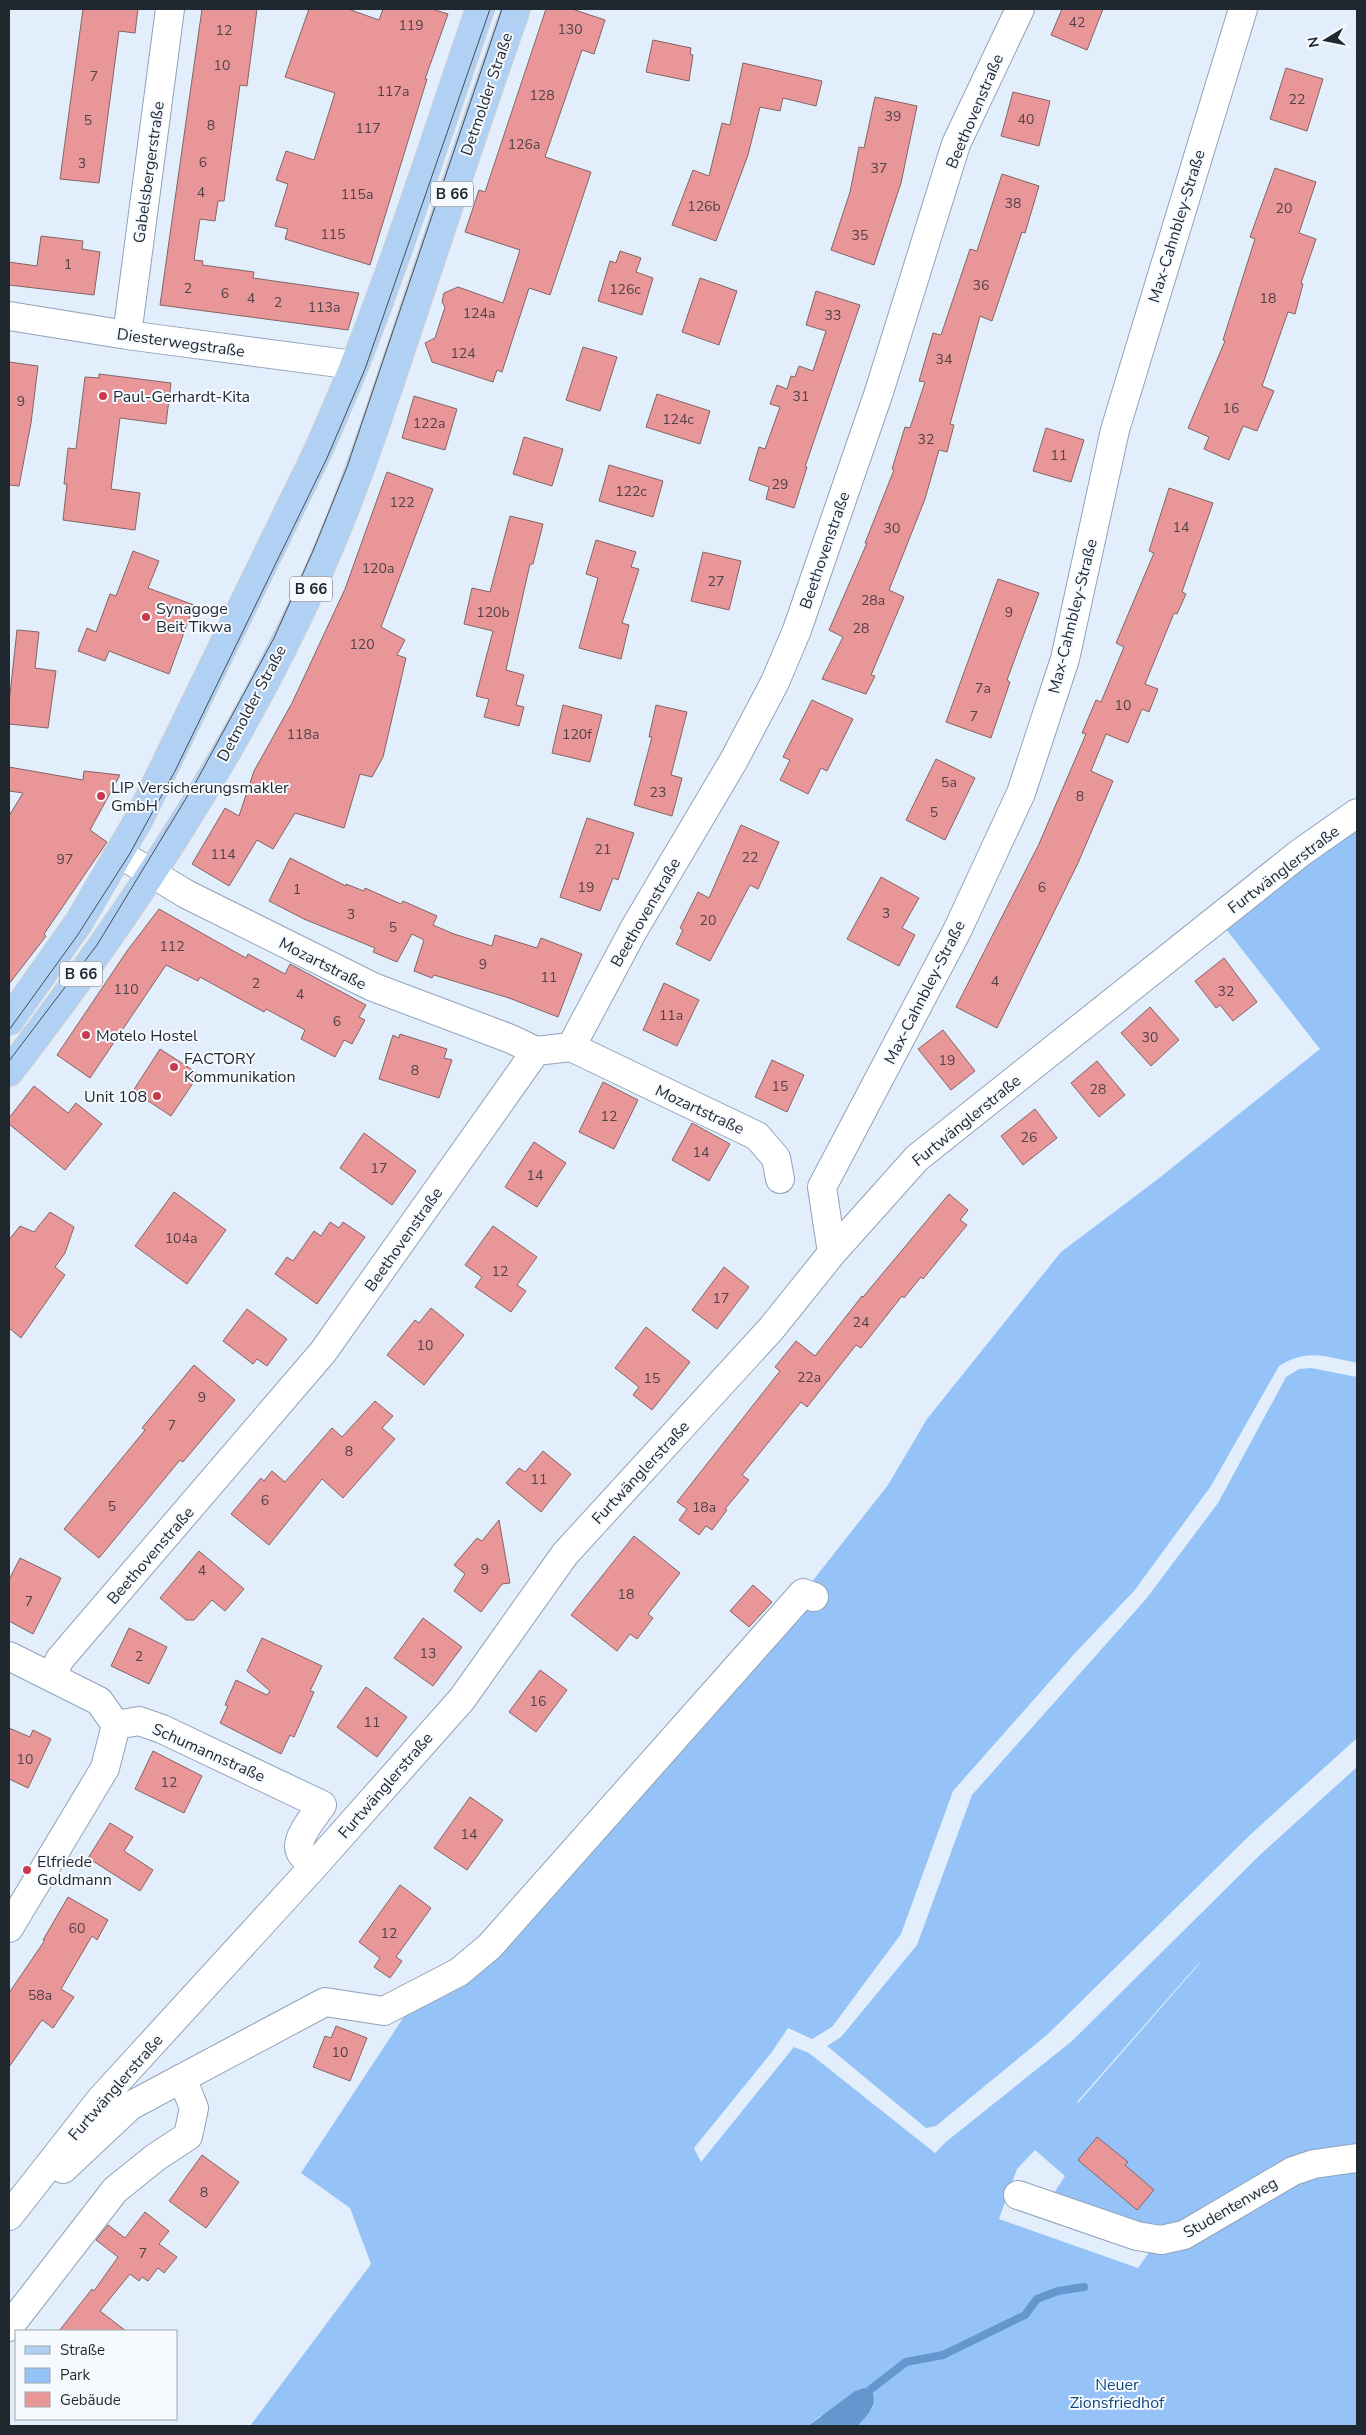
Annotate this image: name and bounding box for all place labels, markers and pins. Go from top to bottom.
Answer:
place label: Paul-Gerhardt-Kita [113,386,250,408]
marker: Paul-Gerhardt-Kita [97,390,109,402]
place label: Synagoge Beit Tikwa [156,598,232,638]
marker: Synagoge Beit Tikwa [140,611,152,623]
place label: LIP Versicherungsmakler GmbH [111,777,289,817]
marker: LIP Versicherungsmakler GmbH [95,790,107,802]
place label: Motelo Hostel [96,1025,198,1047]
marker: Motelo Hostel [80,1029,92,1041]
place label: FACTORY Kommunikation [184,1048,296,1088]
marker: FACTORY Kommunikation [168,1061,180,1073]
place label: Unit 108 [84,1086,147,1108]
marker: Unit 108 [151,1090,163,1102]
place label: Elfriede Goldmann [37,1851,112,1891]
marker: Elfriede Goldmann [21,1864,33,1876]

